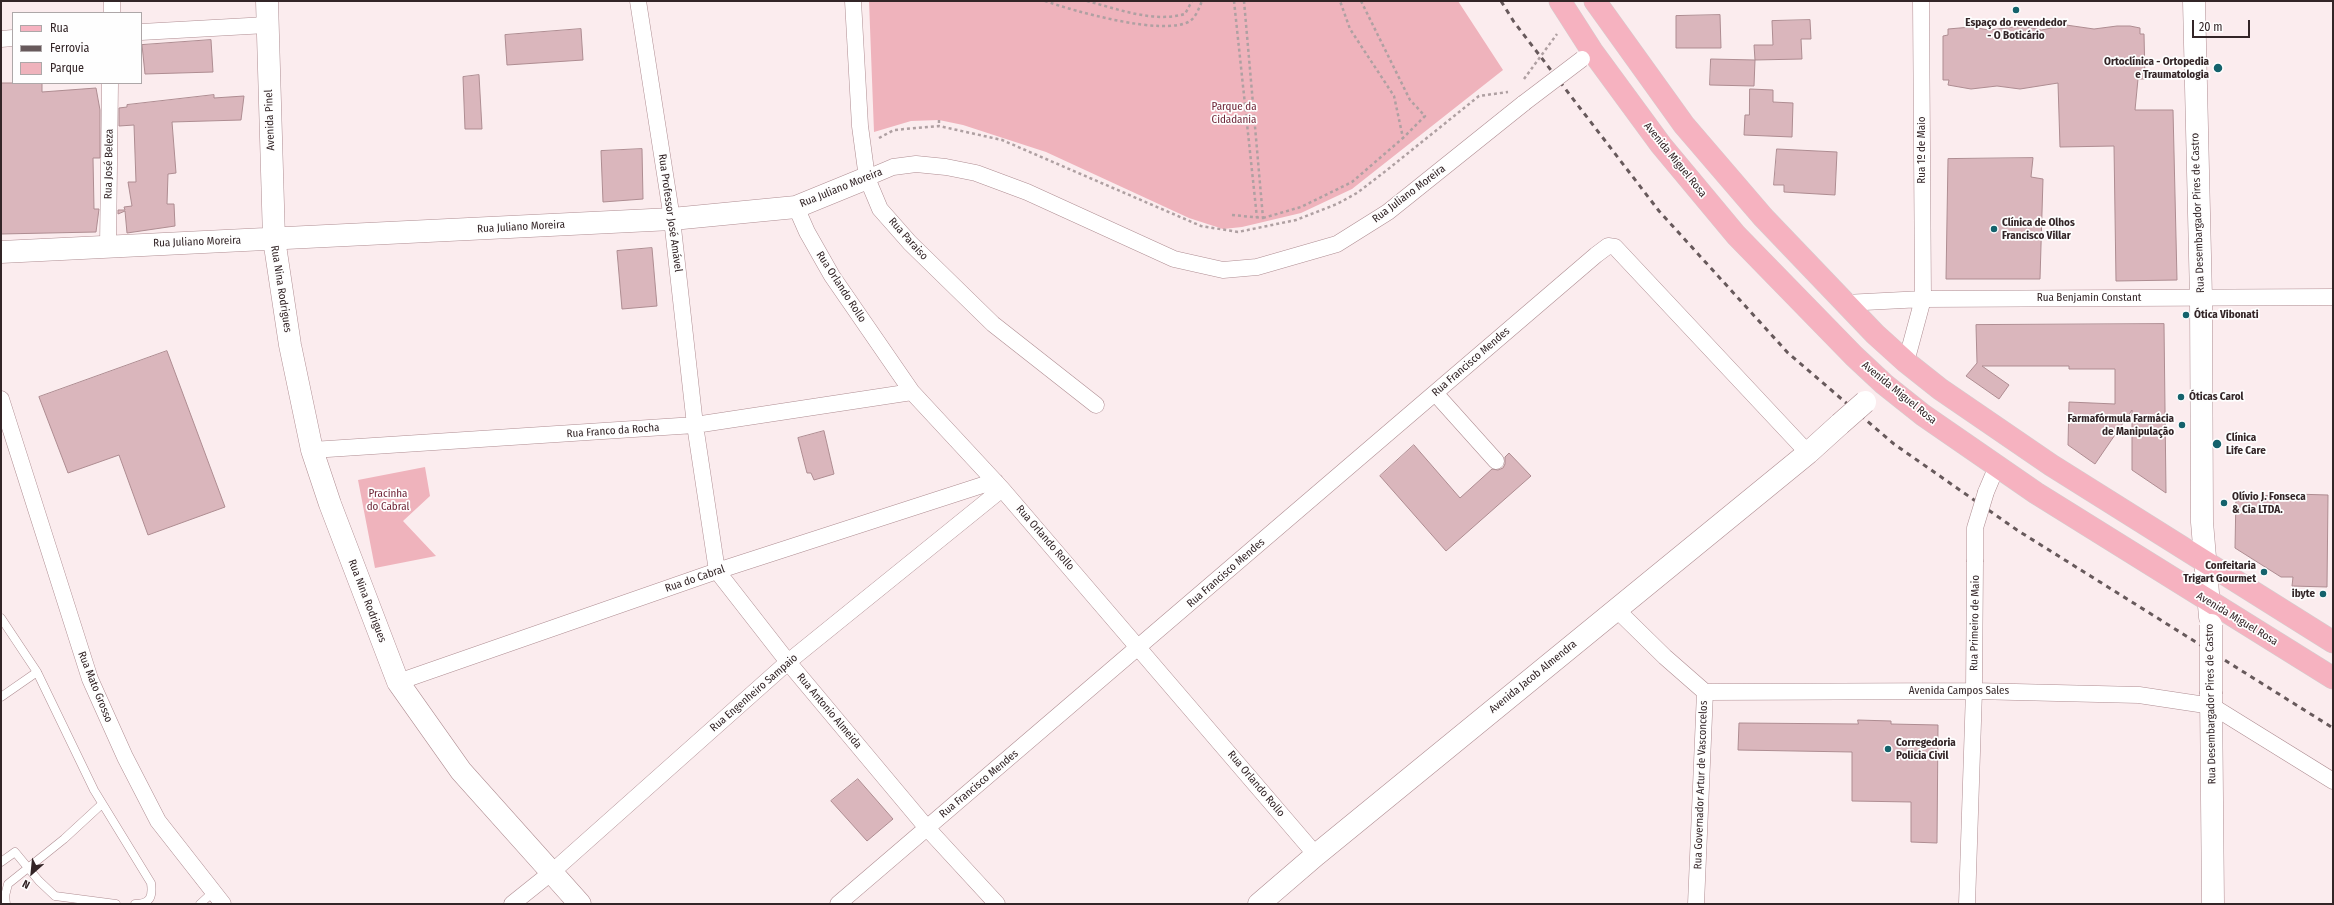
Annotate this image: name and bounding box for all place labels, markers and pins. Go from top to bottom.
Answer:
marker: Espaço do revendedor - O Boticário [2011,5,2021,15]
place label: Espaço do revendedor - O Boticário [1965,16,2067,42]
place label: Ortoclínica - Ortopedia e Traumatologia [2104,55,2209,81]
marker: Ortoclínica - Ortopedia e Traumatologia [2212,62,2224,74]
place label: Clínica de Olhos Francisco Villar [2002,216,2075,242]
marker: Clínica de Olhos Francisco Villar [1989,224,1999,234]
place label: Ótica Vibonati [2194,308,2259,322]
marker: Ótica Vibonati [2181,310,2191,320]
place label: Óticas Carol [2189,390,2244,404]
marker: Óticas Carol [2176,392,2186,402]
place label: Farmafórmula Farmácia de Manipulação [2068,412,2174,438]
marker: Farmafórmula Farmácia de Manipulação [2177,420,2187,430]
place label: Clínica Life Care [2226,431,2266,457]
marker: Clínica Life Care [2211,438,2223,450]
place label: Olívio J. Fonseca & Cia LTDA. [2232,490,2306,516]
marker: Olívio J. Fonseca & Cia LTDA. [2219,498,2229,508]
place label: Confeitaria Trigart Gourmet [2183,559,2256,585]
marker: Confeitaria Trigart Gourmet [2259,567,2269,577]
place label: ibyte [2292,587,2315,601]
marker: ibyte [2318,589,2328,599]
place label: Corregedoria Policia Civil [1896,736,1956,762]
marker: Corregedoria Policia Civil [1883,744,1893,754]

